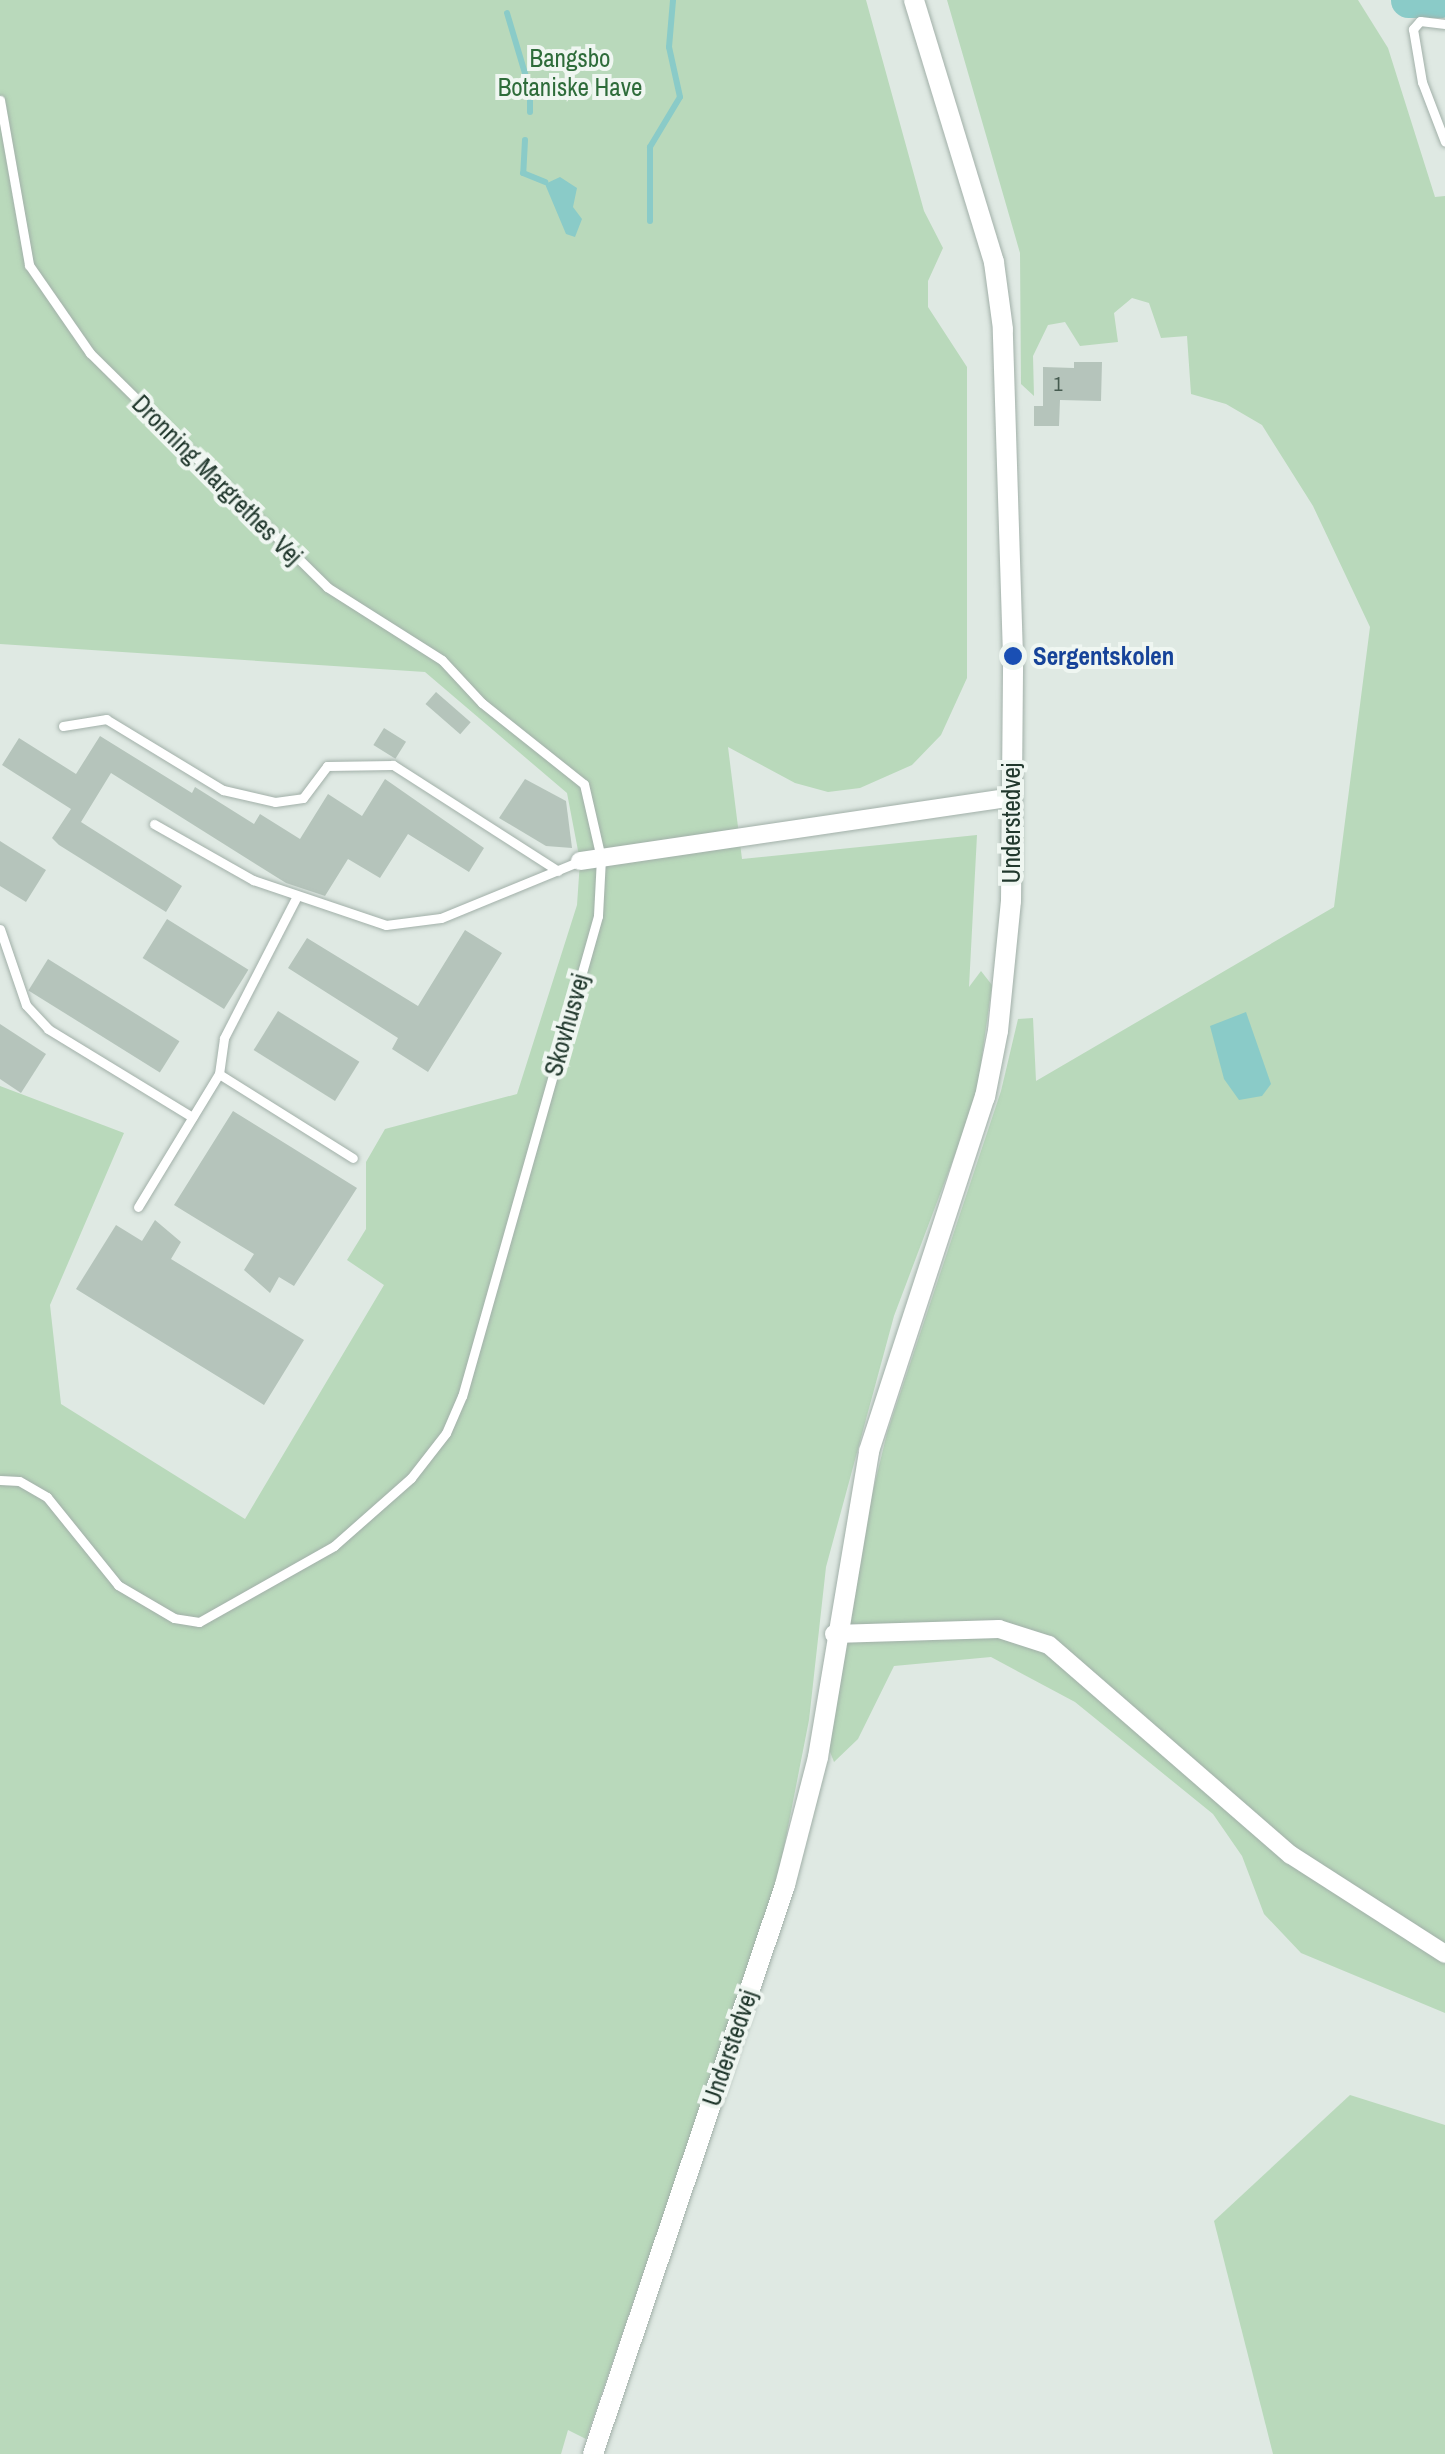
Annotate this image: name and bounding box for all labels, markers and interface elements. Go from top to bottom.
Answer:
park label: Bangsbo Botaniske Have [498,44,642,103]
house number: 1 [1053,371,1063,395]
street label: Dronning Margrethes Vej [126,389,308,571]
place label: Sergentskolen [1033,641,1174,671]
marker: Sergentskolen [1002,645,1024,667]
street label: Understedvej [996,763,1026,883]
street label: Skovhusvej [538,970,596,1080]
street label: Understedvej [696,1986,764,2110]

